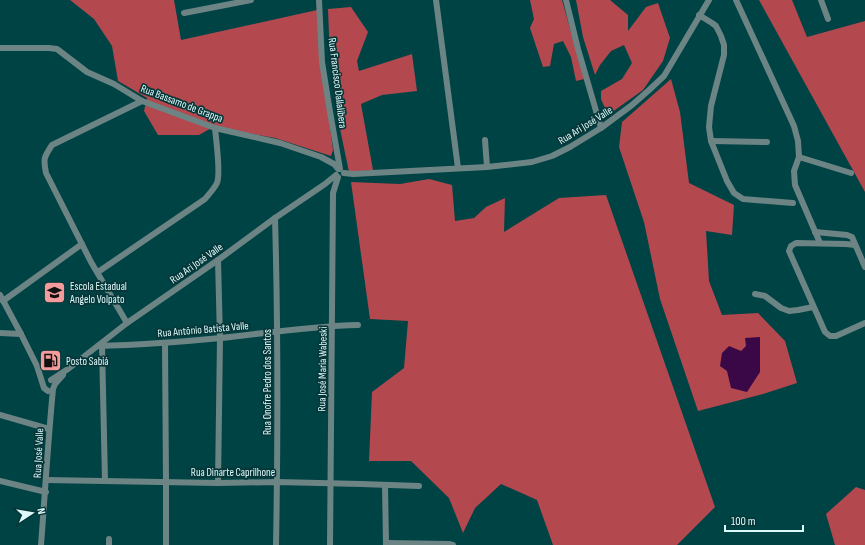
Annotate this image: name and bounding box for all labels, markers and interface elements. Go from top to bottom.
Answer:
street label: Rua Francisco Dallalibera [325,37,350,129]
street label: Rua Bassamo de Grappa [139,82,225,125]
street label: Rua Ari José Valle [556,104,615,147]
street label: Rua Ari José Valle [167,240,225,286]
school or university icon: Escola Estadual Angelo Volpato [41,279,67,305]
place label: Escola Estadual Angelo Volpato [69,280,127,306]
street label: Rua Antônio Batista Valle [157,319,249,340]
street label: Rua José Maria Wabeski [315,326,330,412]
street label: Rua Onofre Pedro dos Santos [261,329,274,435]
fuel station icon: Posto Sabiá [37,348,63,374]
place label: Posto Sabiá [66,355,109,368]
street label: Rua José Valle [31,428,46,478]
street label: Rua Dinarte Caprilhone [191,466,275,479]
north arrow [12,493,52,533]
text: N [34,507,48,515]
scale bar [725,507,803,533]
text: 100 m [731,514,756,529]

